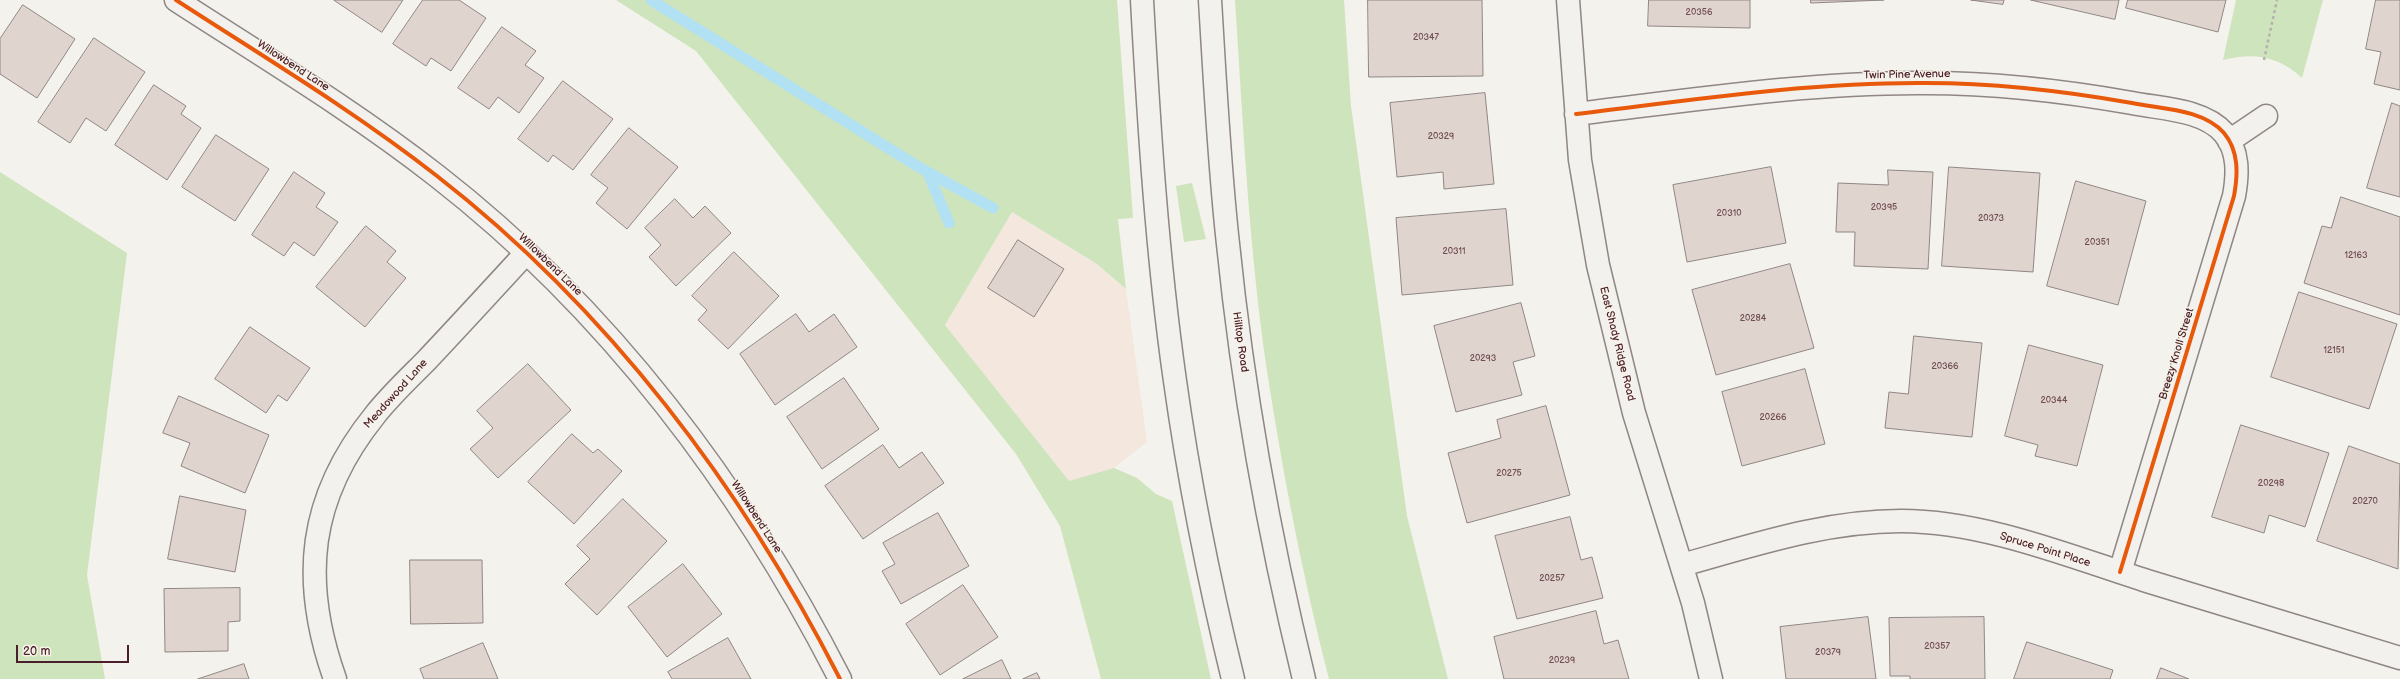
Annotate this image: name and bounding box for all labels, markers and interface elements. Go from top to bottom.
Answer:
house number: 20356 [1686,8,1712,18]
house number: 20347 [1413,33,1439,43]
street label: Willowbend Lane [254,38,332,94]
street label: Twin Pine Avenue [1863,68,1951,82]
house number: 20329 [1428,132,1454,142]
house number: 20395 [1871,203,1897,213]
house number: 20310 [1717,209,1741,219]
house number: 20373 [1978,214,2004,224]
street label: Willowbend Lane [515,231,585,299]
house number: 20351 [2085,238,2109,248]
house number: 20311 [1442,247,1466,257]
house number: 12163 [2344,251,2368,261]
street label: East Shady Ridge Road [1596,285,1638,403]
street label: Breezy Knoll Street [2157,307,2197,401]
street label: Hilltop Road [1229,311,1251,373]
house number: 20284 [1740,314,1766,324]
house number: 12151 [2324,346,2344,356]
house number: 20293 [1470,354,1496,364]
street label: Meadowood Lane [361,357,431,431]
house number: 20366 [1931,362,1959,372]
house number: 20344 [2040,396,2068,406]
house number: 20266 [1760,413,1786,423]
house number: 20275 [1496,469,1522,479]
street label: Willowbend Lane [728,478,784,556]
house number: 20298 [2258,479,2284,489]
house number: 20270 [2352,497,2378,507]
street label: Spruce Point Place [1998,530,2092,570]
house number: 20257 [1539,574,1565,584]
scale bar [18,637,131,663]
house number: 20357 [1924,642,1950,652]
text: 20 m [23,644,50,659]
house number: 20379 [1815,648,1841,658]
house number: 20239 [1549,656,1575,666]

